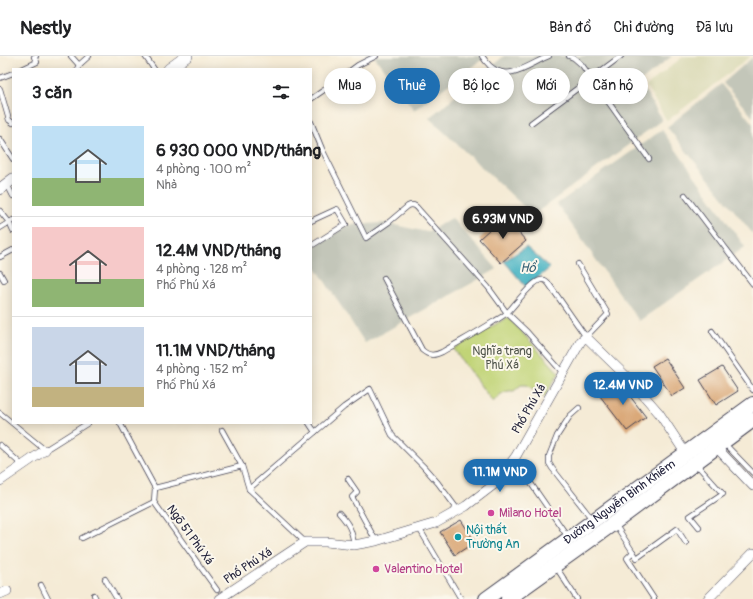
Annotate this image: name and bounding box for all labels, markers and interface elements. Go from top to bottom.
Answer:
text: Nestly [20,16,71,40]
text: Bản đồ [549,19,591,36]
text: Chỉ đường [613,19,674,36]
text: Đã lưu [696,19,733,36]
chip: Mua [324,68,376,104]
chip: Thuê [384,68,440,104]
chip: Bộ lọc [448,68,514,104]
chip: Mới [522,68,570,104]
chip: Căn hộ [578,68,648,104]
icon: filters [270,81,292,103]
text: 3 căn [32,82,72,103]
text: 6 930 000 VND/tháng [156,140,321,161]
icon: home [64,142,112,190]
text: 4 phòng · 100 m² [156,161,251,177]
text: Nhà [156,177,177,193]
pin: 6.93M VND [457,206,549,240]
text: 6.93M VND [472,211,534,227]
text: 12.4M VND/tháng [156,240,281,261]
icon: home [64,243,112,291]
water label: Hồ [520,260,538,276]
text: 4 phòng · 128 m² [156,261,247,277]
text: Phố Phú Xá [156,277,215,293]
text: 11.1M VND/tháng [156,340,275,361]
icon: home [64,343,112,391]
park label: Nghĩa trang Phú Xá [472,344,532,373]
text: 4 phòng · 152 m² [156,361,248,377]
pin: 12.4M VND [577,372,669,406]
text: Phố Phú Xá [156,377,215,393]
text: 12.4M VND [593,377,653,393]
street label: Phố Phú Xá [508,381,549,437]
street label: Đường Nguyễn Bỉnh Khiêm [560,456,678,547]
pin: 11.1M VND [454,459,546,493]
text: 11.1M VND [472,464,528,480]
street label: Ngõ 51 Phú Xá [163,502,217,568]
place label: Milano Hotel [499,506,562,521]
marker: Milano Hotel [486,508,496,518]
place label: Nội thất Trường An [466,522,520,552]
marker: Nội thất Trường An [453,532,463,542]
street label: Phố Phú Xá [220,544,275,587]
place label: Valentino Hotel [384,562,463,577]
marker: Valentino Hotel [371,564,381,574]

